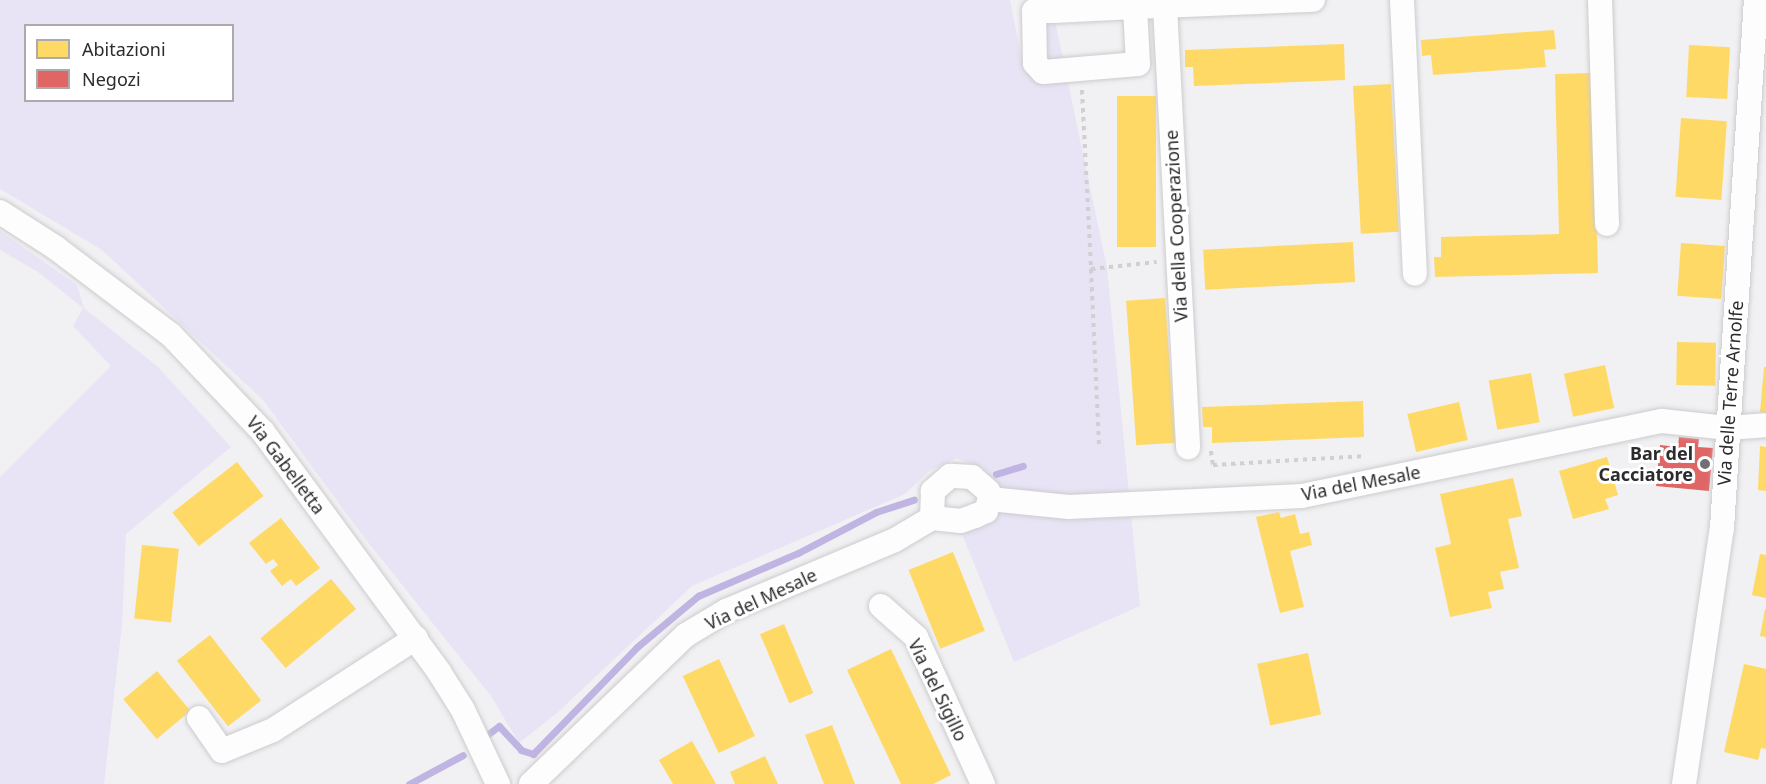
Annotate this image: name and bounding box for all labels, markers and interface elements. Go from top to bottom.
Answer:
legend [24,24,234,102]
text: Abitazioni [82,37,166,61]
text: Negozi [82,67,141,91]
street label: Via della Cooperazione [1160,129,1192,323]
street label: Via delle Terre Arnolfe [1713,300,1747,486]
street label: Via Gabelletta [242,412,330,518]
place label: Bar del Cacciatore [1598,443,1693,486]
marker: Bar del Cacciatore [1698,457,1712,471]
street label: Via del Mesale [1300,461,1422,505]
street label: Via del Mesale [702,564,820,634]
street label: Via del Sigillo [904,635,972,745]

